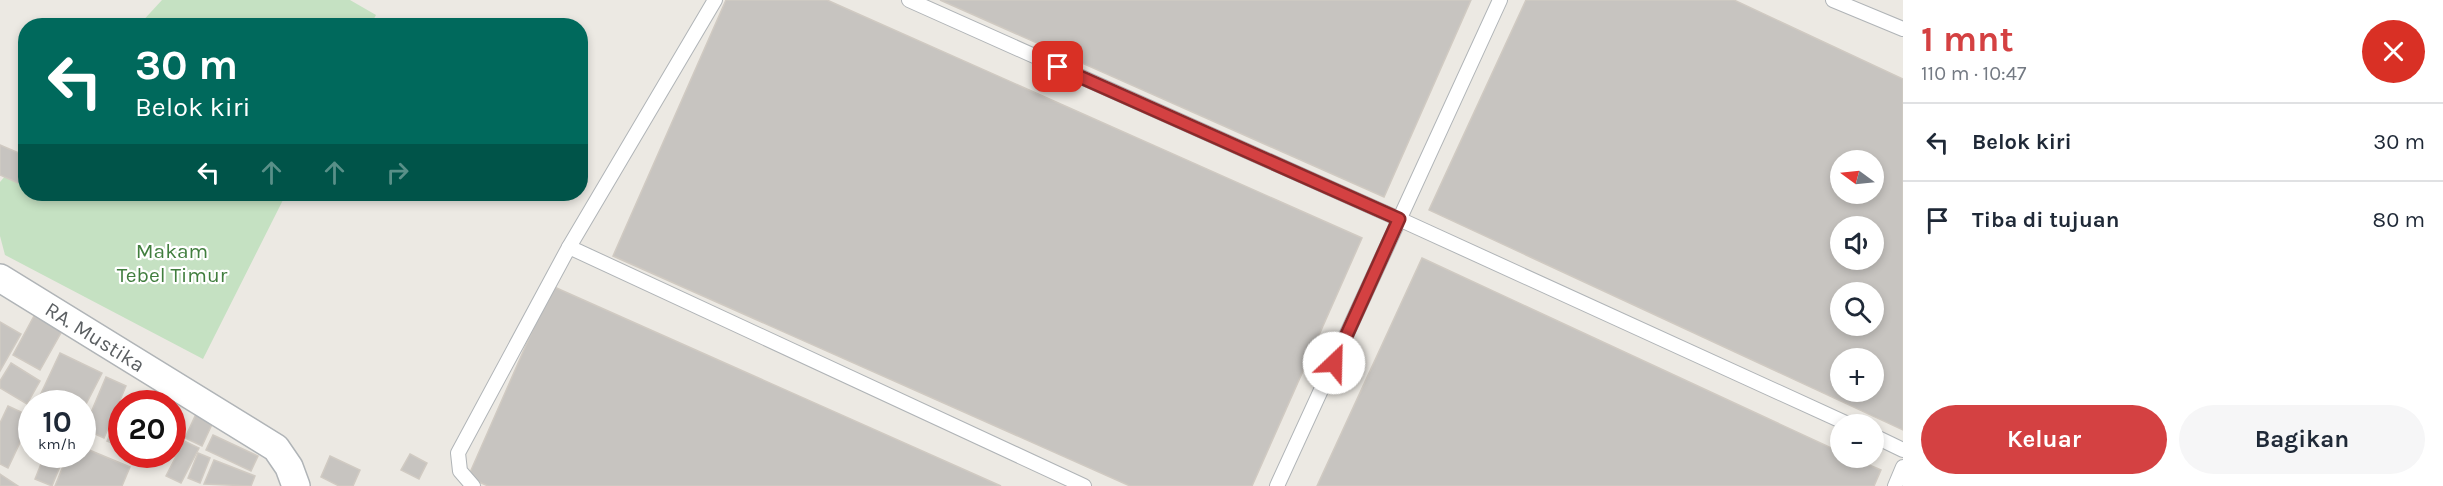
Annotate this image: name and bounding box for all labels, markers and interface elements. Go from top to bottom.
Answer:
text: 1 mnt [1921,18,2014,60]
button: close [2362,20,2425,83]
text: 30 m [135,40,238,90]
pin [1032,41,1083,92]
icon: left [36,42,114,120]
icon: arrive [1041,50,1074,83]
text: 110 m · 10:47 [1921,62,2026,85]
text: Belok kiri [135,91,251,123]
icon: left [1921,126,1954,159]
text: Belok kiri [1972,129,2072,155]
text: 30 m [2373,129,2425,155]
north arrow [1830,150,1884,204]
map controls [1830,150,1884,468]
icon: left [192,156,225,189]
icon: ahead [255,156,288,189]
icon: ahead [318,156,351,189]
icon: right [381,156,414,189]
icon: arrive [1921,204,1954,237]
text: Tiba di tujuan [1972,207,2119,233]
text: 80 m [2373,207,2425,233]
button: sound [1830,216,1884,270]
park label: Makam Tebel Timur [117,239,228,287]
button: search [1830,282,1884,336]
street label: RA. Mustika [41,297,149,377]
position arrow [1302,331,1366,395]
button: + [1830,348,1884,402]
speed limit sign: 20 [108,390,186,468]
text: 10 [42,404,72,440]
button: Keluar [1921,405,2167,474]
button: Bagikan [2179,405,2425,474]
button: − [1830,414,1884,468]
text: km/h [38,435,76,453]

